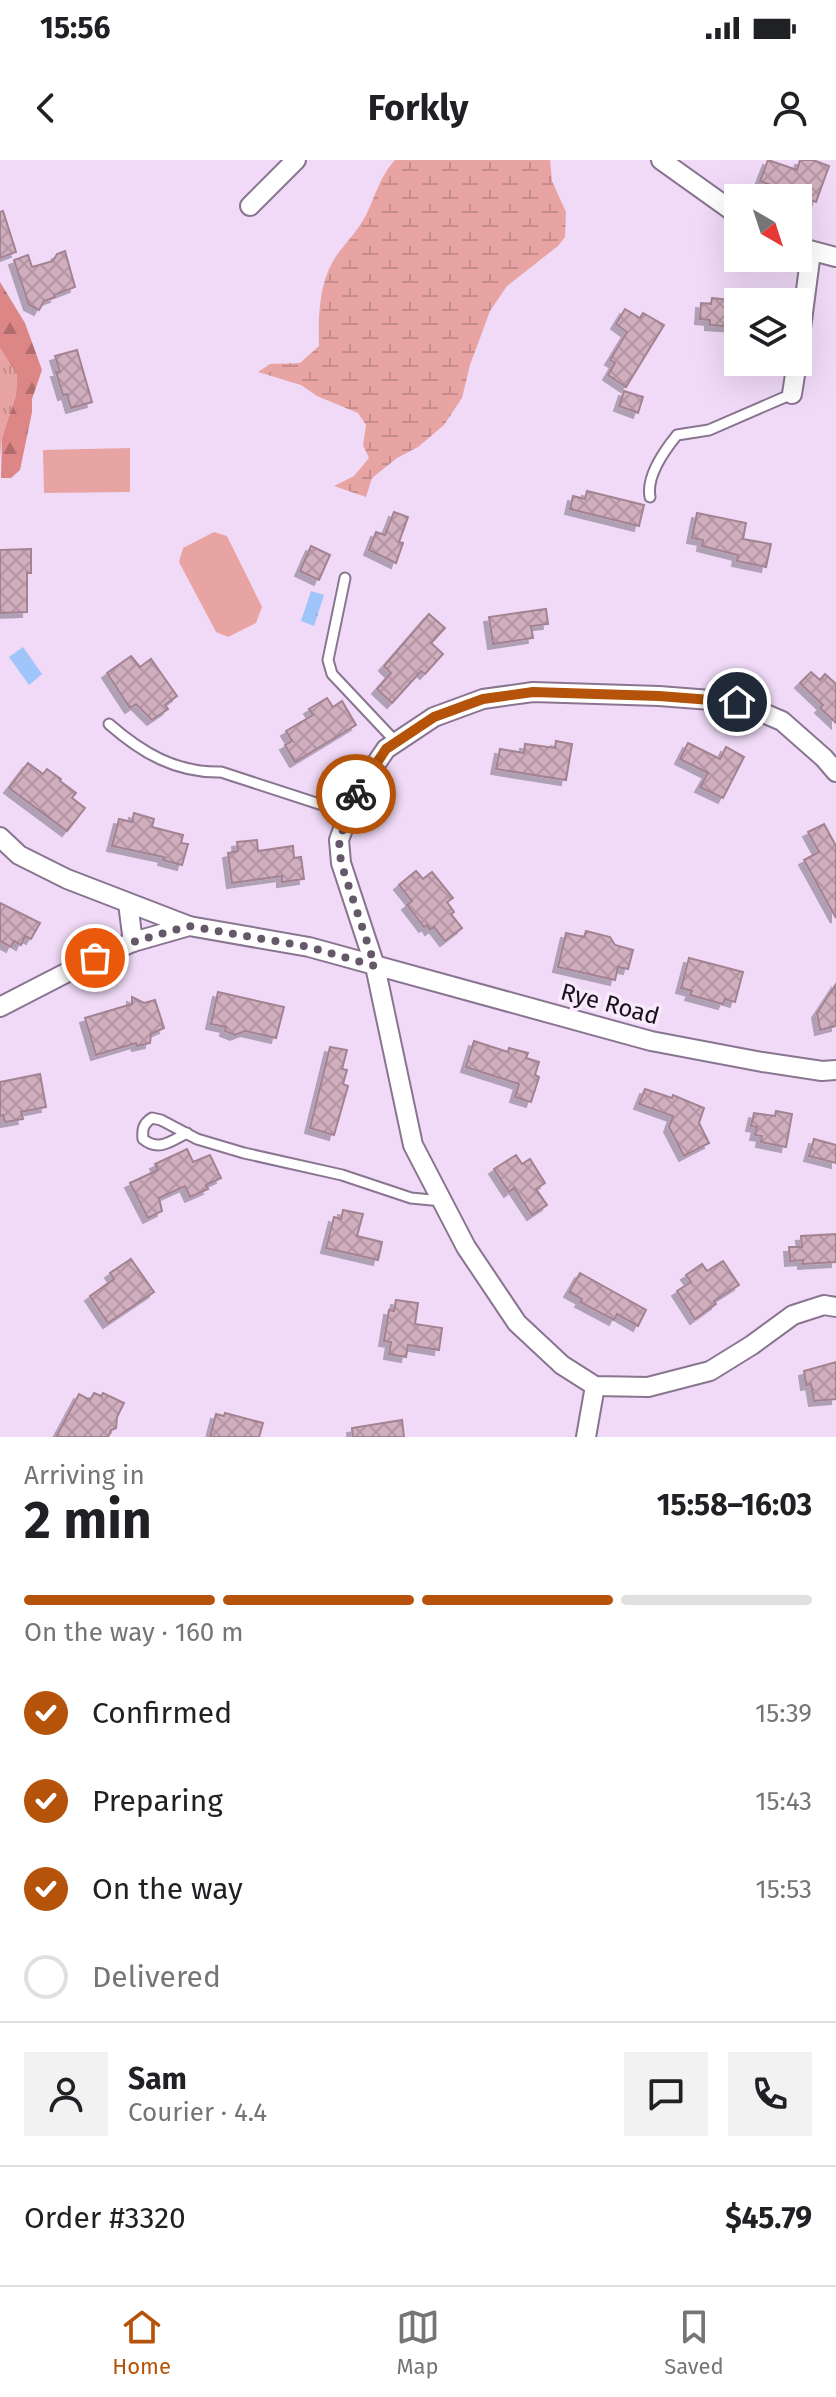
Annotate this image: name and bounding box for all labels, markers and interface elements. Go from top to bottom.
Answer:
text: 15:56 [40,10,110,46]
icon: back [24,86,68,130]
text: Forkly [368,86,468,130]
icon: person [768,86,812,130]
north arrow [724,184,812,272]
map controls [724,184,812,376]
button: layers [724,288,812,376]
pin [703,668,771,736]
icon: home [715,680,759,724]
courier [316,754,396,834]
icon: bike [334,772,378,816]
pin [61,924,129,992]
icon: bag [73,936,117,980]
street label: Rye Road [558,977,662,1031]
text: Arriving in [24,1460,145,1491]
text: 15:58–16:03 [657,1487,812,1523]
text: 2 min [24,1489,152,1552]
text: On the way · 160 m [24,1617,244,1648]
icon: check [24,1691,68,1735]
text: Confirmed [92,1695,232,1731]
text: 15:39 [755,1698,812,1729]
icon: check [24,1779,68,1823]
text: Preparing [92,1783,223,1819]
text: 15:43 [755,1786,812,1817]
icon: check [24,1867,68,1911]
text: On the way [92,1871,243,1907]
text: 15:53 [756,1874,812,1905]
text: Delivered [92,1959,221,1995]
button: person [24,2052,108,2136]
button: chat [624,2052,708,2136]
button: phone [728,2052,812,2136]
text: Sam [128,2061,187,2097]
text: Courier · 4.4 [128,2097,267,2128]
text: Order #3320 [24,2200,186,2236]
text: $45.79 [725,2200,812,2236]
tab: Home [112,2305,171,2380]
tab: Map [396,2305,440,2380]
tab: Saved [664,2305,724,2380]

